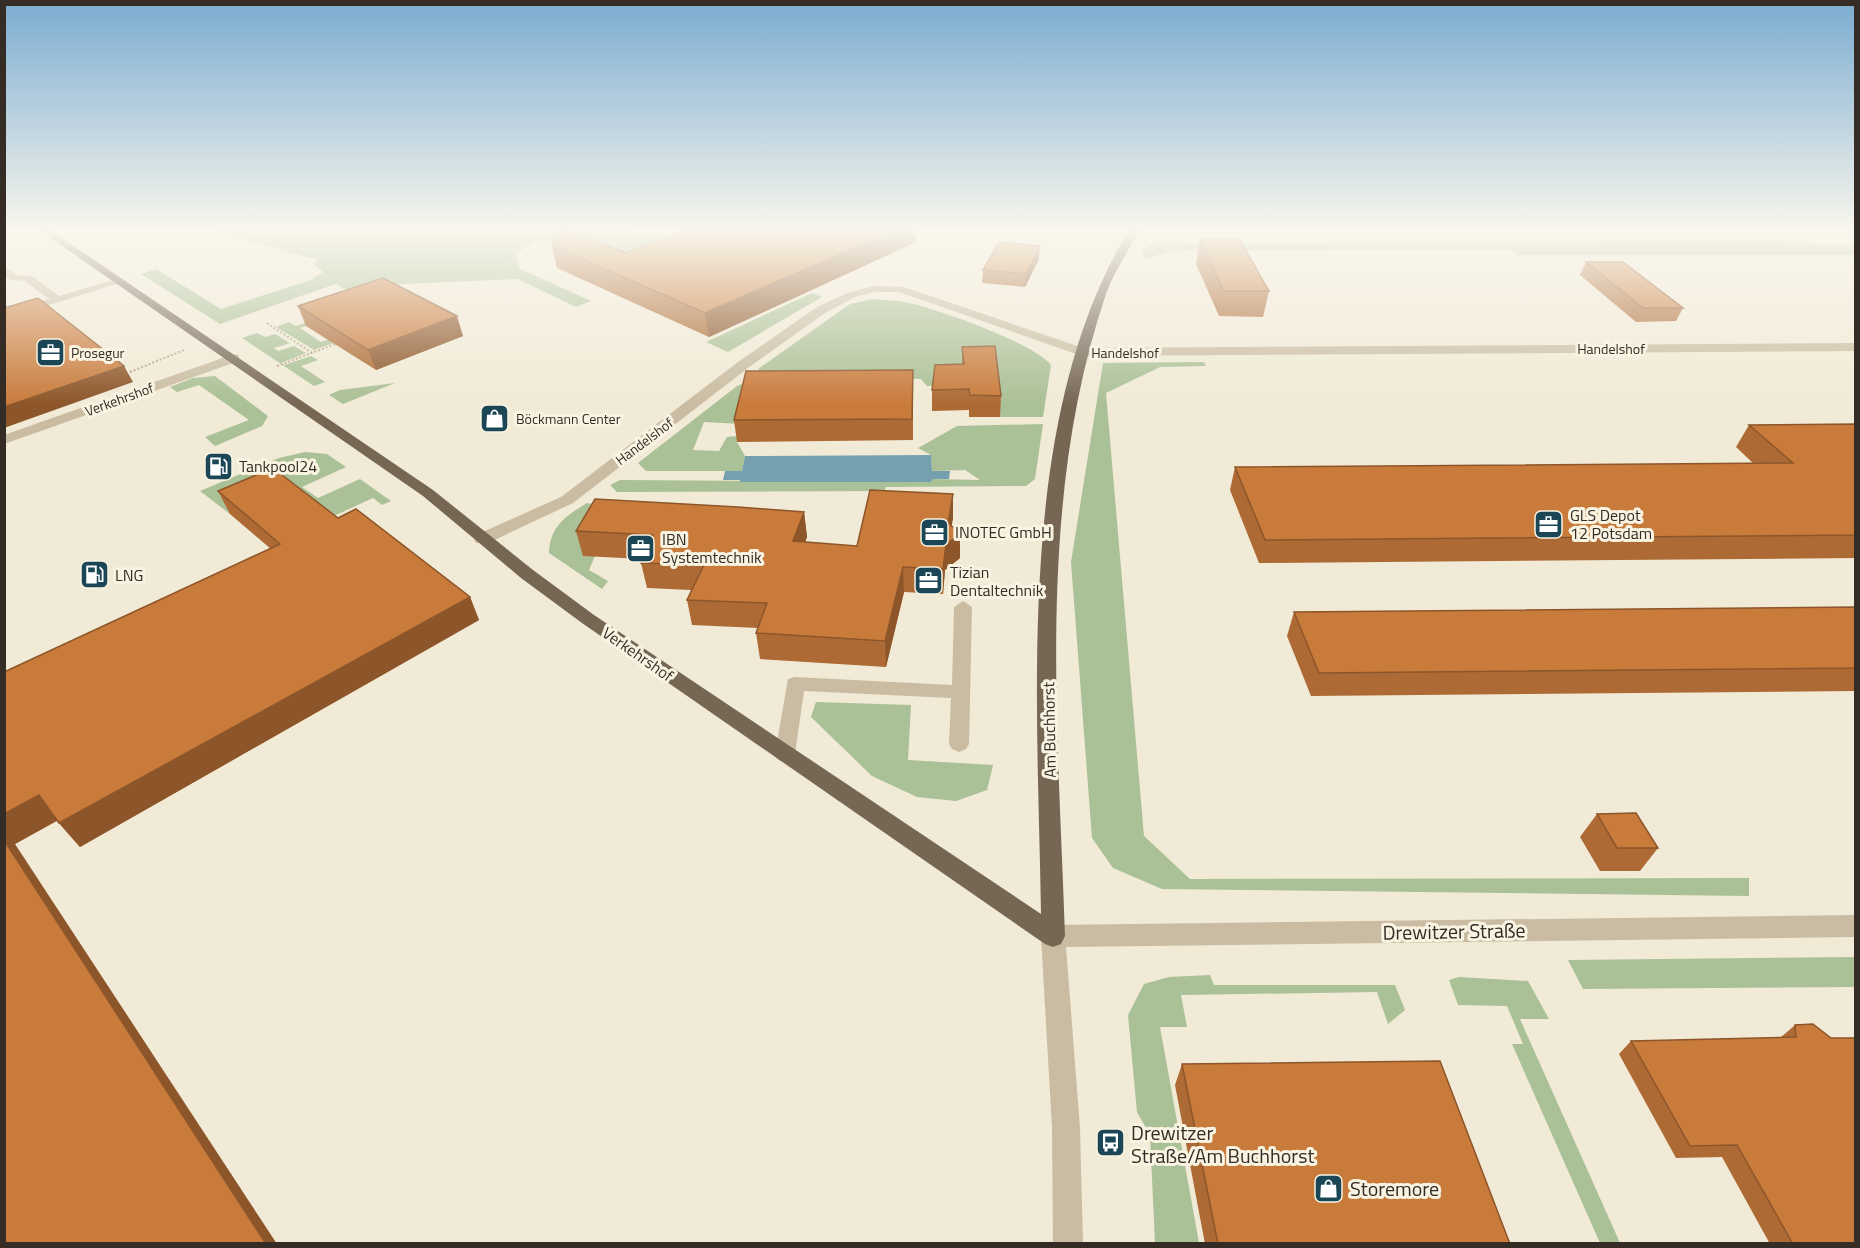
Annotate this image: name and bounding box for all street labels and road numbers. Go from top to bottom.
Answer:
street label: Handelshof [1577,338,1645,359]
street label: Handelshof [1091,342,1159,363]
street label: Verkehrshof [82,377,157,421]
street label: Handelshof [611,412,678,470]
street label: Verkehrshof [598,621,679,688]
street label: Am Buchhorst [1036,681,1062,778]
street label: Drewitzer Straße [1382,914,1526,948]

